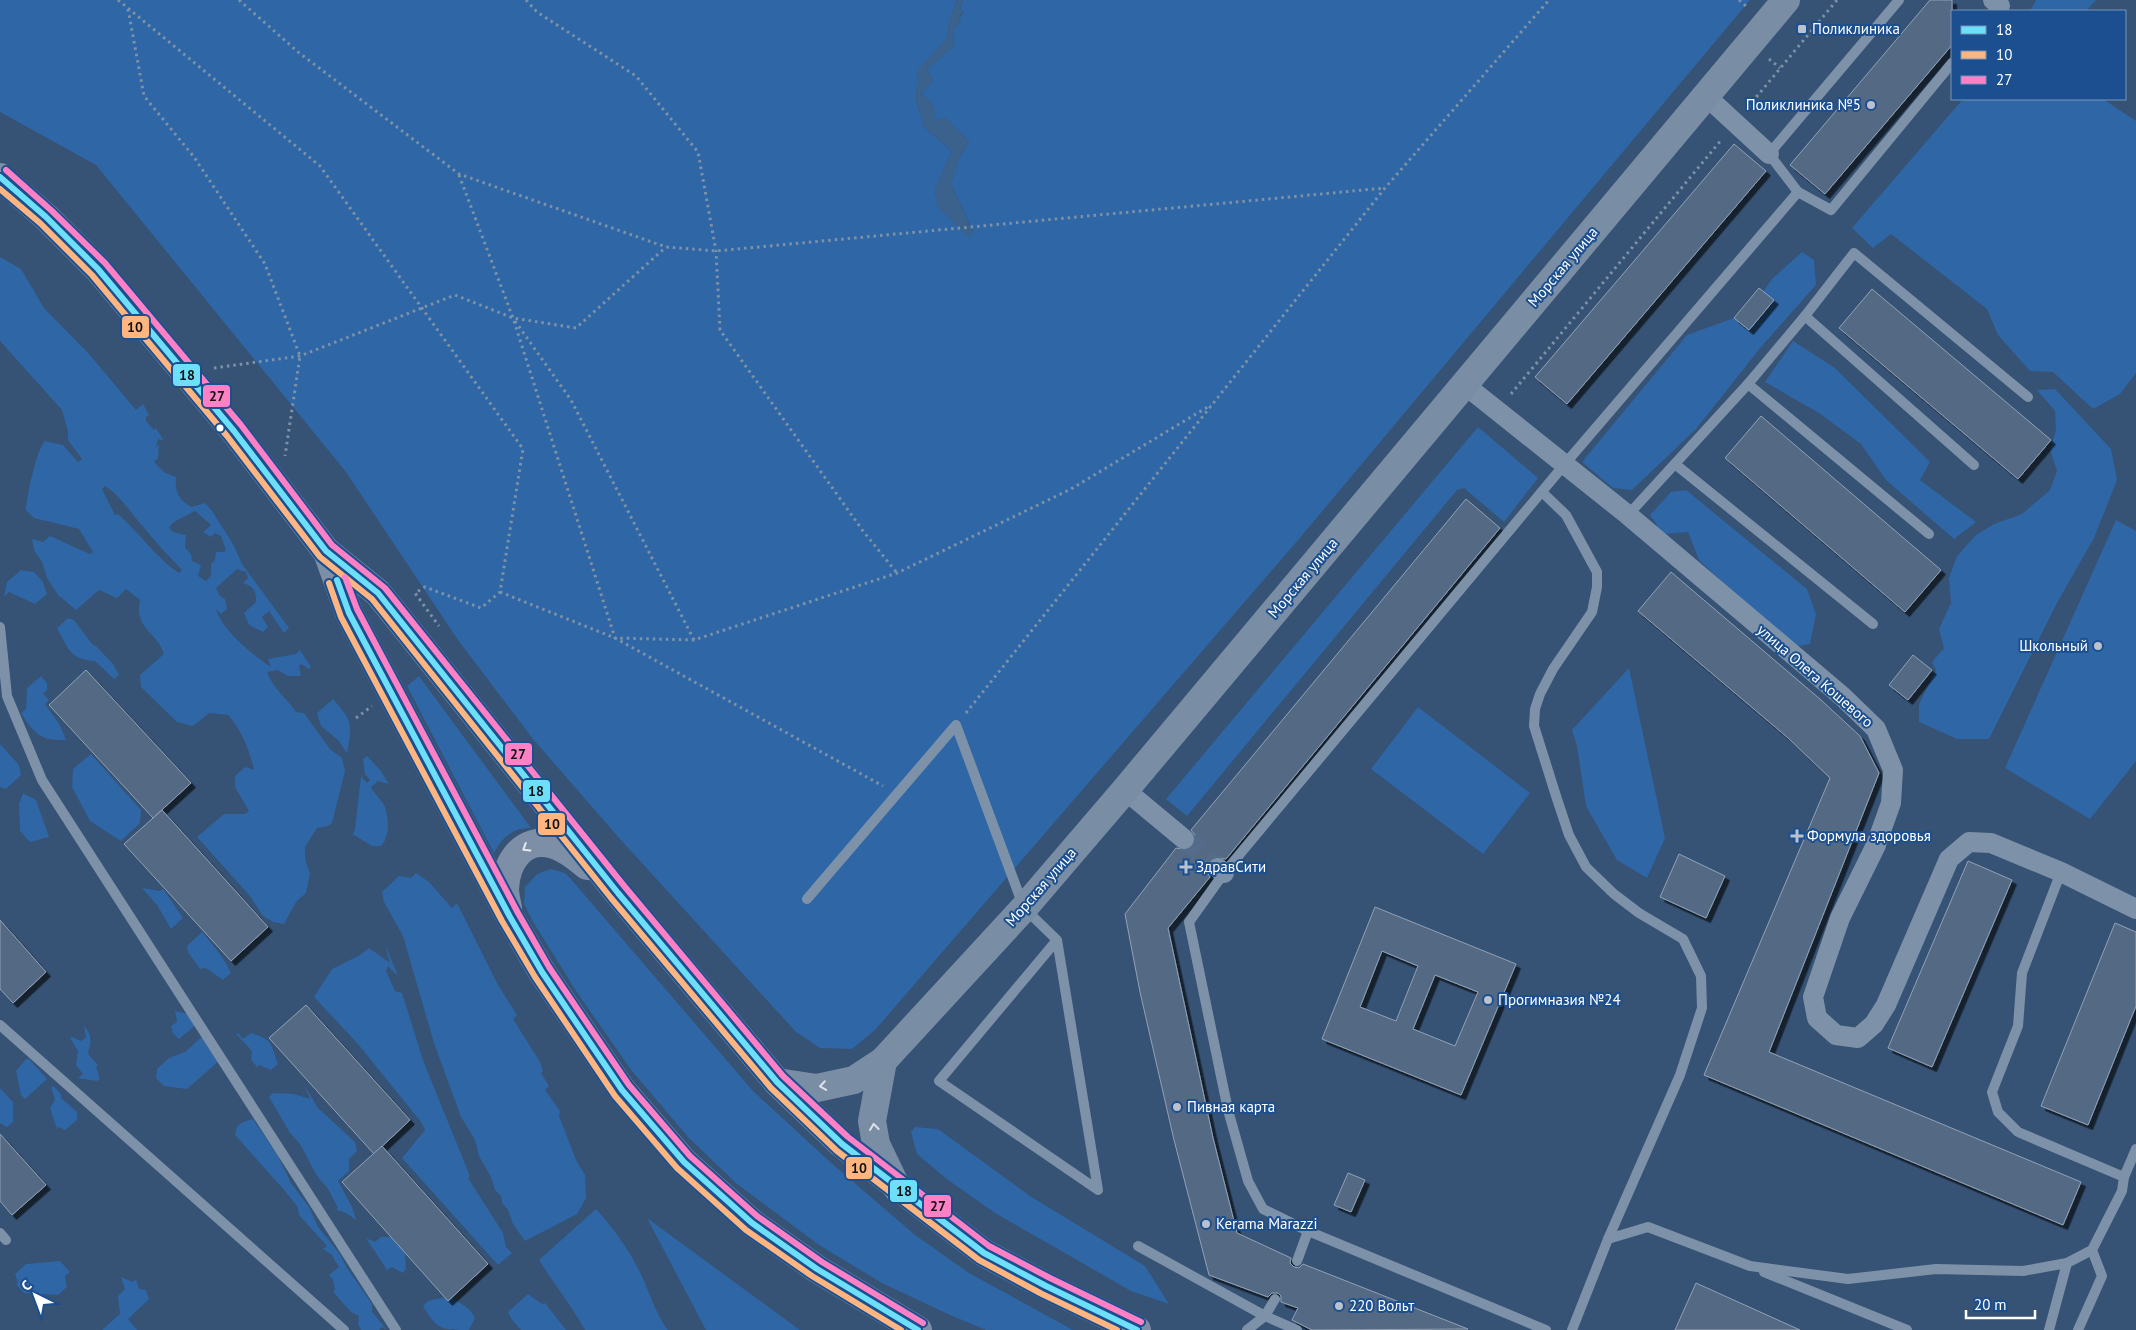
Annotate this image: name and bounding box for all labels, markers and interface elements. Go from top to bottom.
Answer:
legend [1951,10,2126,100]
place label: Поликлиника [1812,19,1900,38]
text: 18 [1996,20,2012,39]
marker: Поликлиника [1796,23,1808,35]
text: 10 [1996,45,2012,64]
text: 27 [1996,70,2012,89]
place label: Поликлиника №5 [1746,95,1861,114]
marker: Поликлиника №5 [1865,99,1877,111]
street label: Морская улица [1524,223,1602,311]
line badge: 10 [121,315,150,339]
text: 10 [127,318,143,336]
line badge: 18 [172,363,201,387]
text: 18 [179,366,195,384]
line badge: 27 [202,384,231,408]
text: 27 [209,387,225,405]
unlabelled marker [215,423,225,433]
street label: Морская улица [1264,534,1342,622]
street label: улица Олега Кошевого [1753,620,1877,731]
place label: Школьный [2019,636,2088,655]
marker: Школьный [2092,640,2104,652]
line badge: 27 [504,742,533,766]
text: 27 [510,745,526,763]
line badge: 18 [522,779,551,803]
text: 18 [528,782,544,800]
line badge: 10 [537,812,566,836]
text: 10 [544,815,560,833]
place label: Формула здоровья [1807,826,1931,845]
marker: Формула здоровья [1791,830,1803,842]
one-way arrow [522,842,531,852]
street label: Морская улица [1001,843,1080,930]
place label: ЗдравСити [1196,857,1266,876]
marker: ЗдравСити [1180,861,1192,873]
place label: Прогимназия №24 [1498,990,1621,1009]
marker: Прогимназия №24 [1482,994,1494,1006]
one-way arrow [819,1081,828,1091]
place label: Пивная карта [1187,1097,1275,1116]
marker: Пивная карта [1171,1101,1183,1113]
one-way arrow [869,1123,880,1131]
line badge: 10 [845,1156,873,1180]
text: 10 [851,1159,867,1177]
line badge: 18 [889,1179,918,1203]
text: 18 [896,1182,912,1200]
line badge: 27 [923,1194,952,1218]
text: 27 [930,1197,946,1215]
place label: Kerama Marazzi [1216,1214,1318,1233]
marker: Kerama Marazzi [1200,1218,1212,1230]
north arrow [10,1270,60,1320]
text: С [17,1276,35,1295]
scale bar [1966,1288,2035,1320]
text: 20 m [1974,1295,2007,1314]
place label: 220 Вольт [1349,1296,1414,1315]
marker: 220 Вольт [1333,1300,1345,1312]

